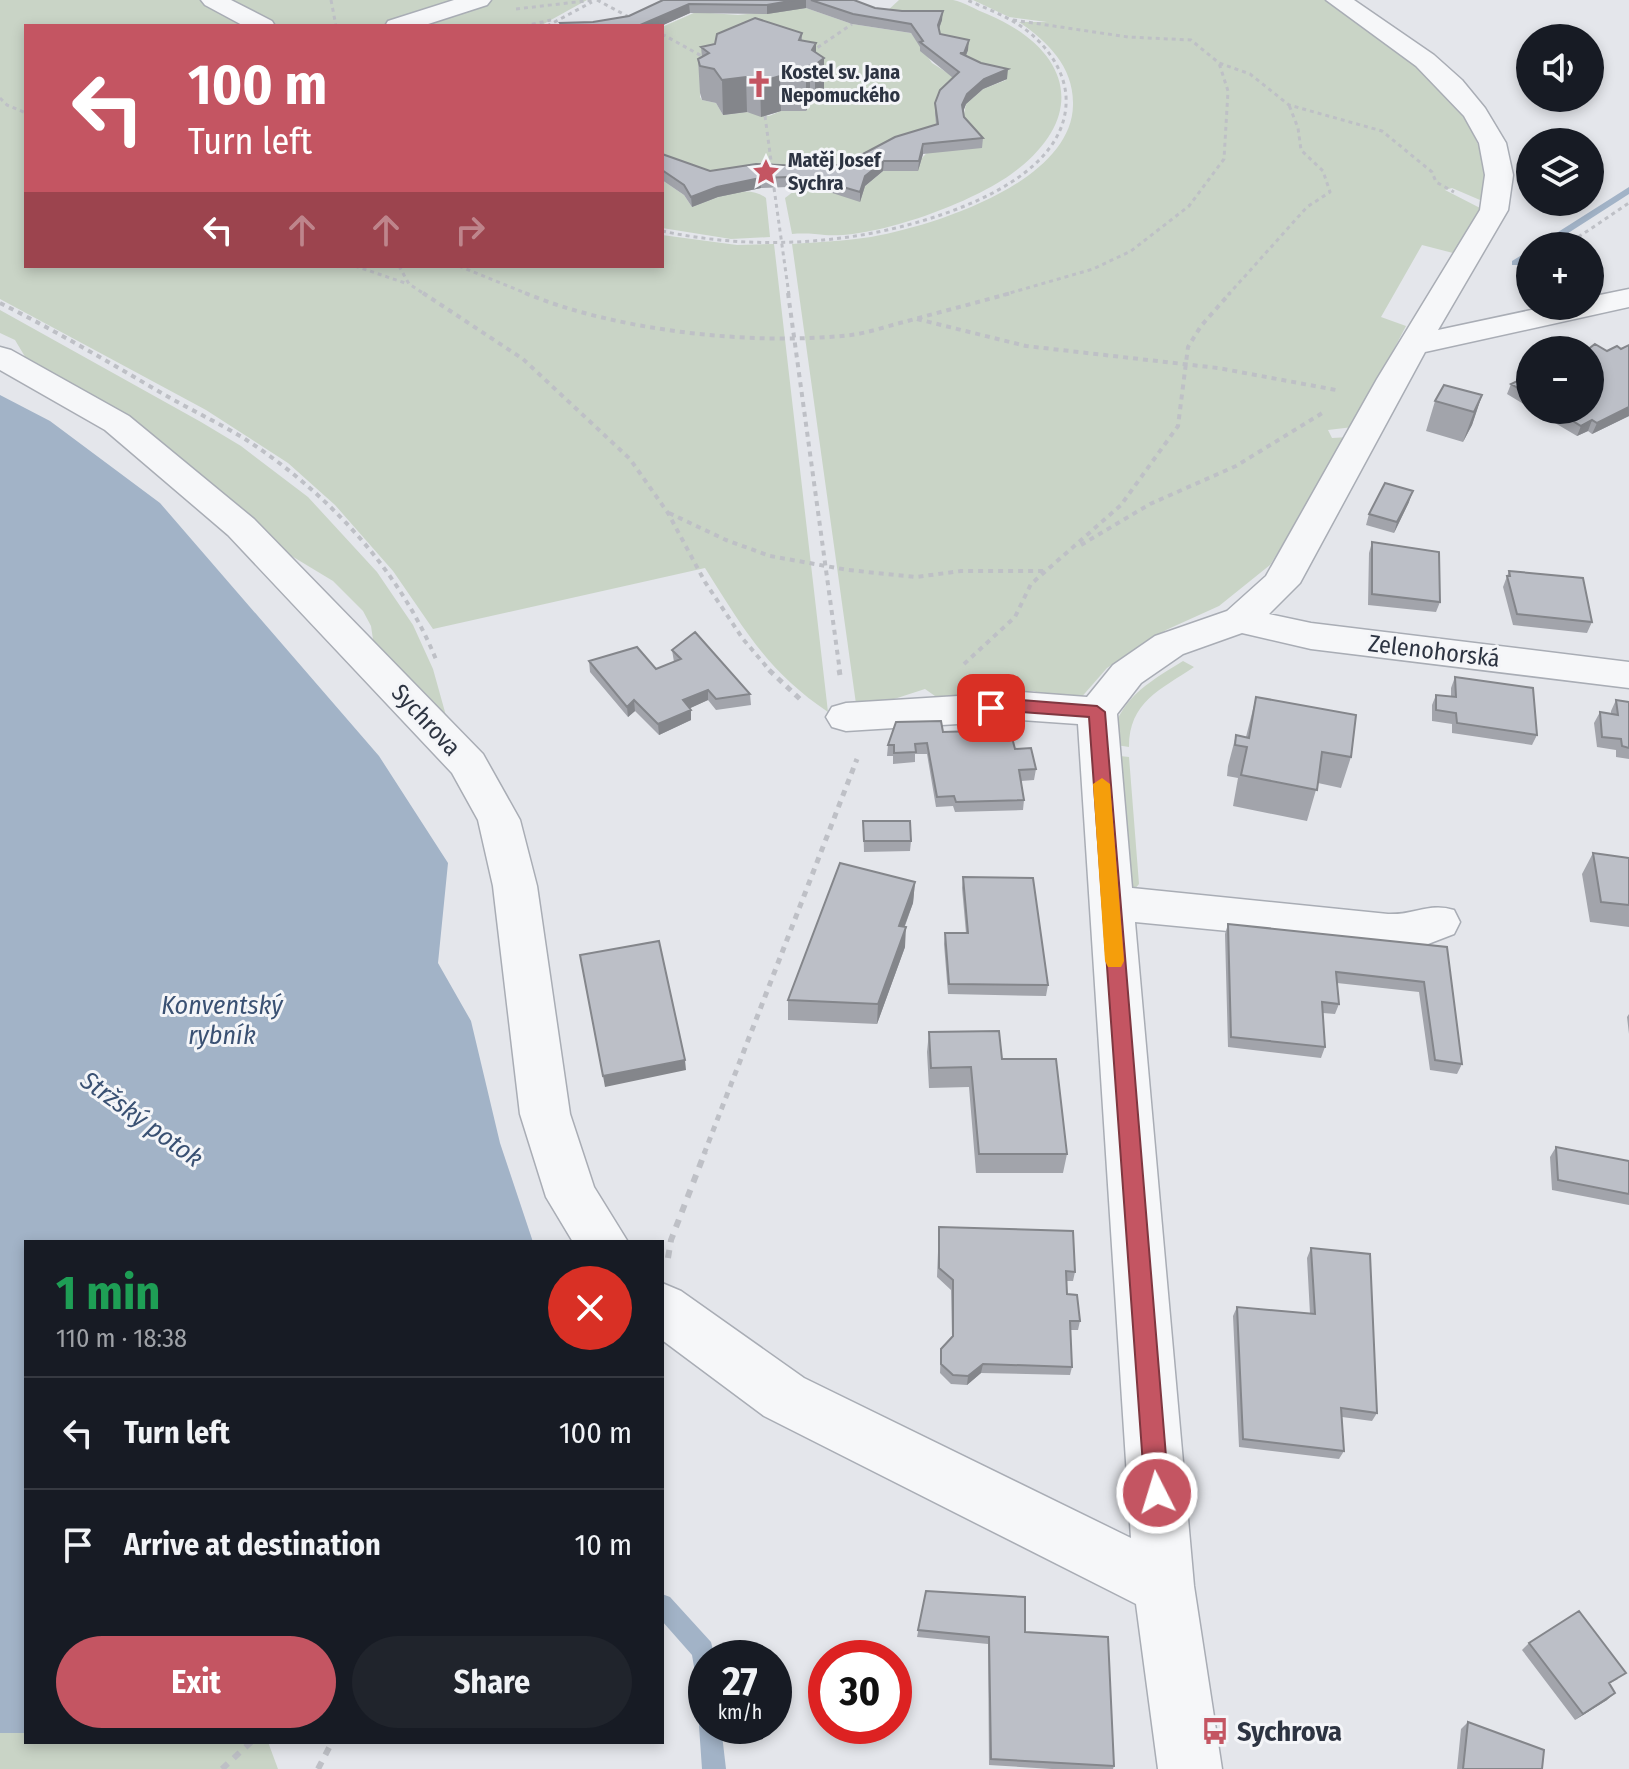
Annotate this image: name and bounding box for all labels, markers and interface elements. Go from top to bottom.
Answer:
map controls [1516,24,1604,424]
button: sound [1516,24,1604,112]
text: 100 m [188,52,327,119]
icon: left [56,56,160,160]
place label: Kostel sv. Jana Nepomuckého [781,60,901,107]
church icon: Kostel sv. Jana Nepomuckého [744,69,774,99]
text: Turn left [188,120,312,164]
button: layers [1516,128,1604,216]
place label: Matěj Josef Sychra [788,148,882,195]
place icon: Matěj Josef Sychra [751,157,781,187]
icon: left [196,208,240,252]
icon: ahead [280,208,324,252]
icon: ahead [364,208,408,252]
icon: right [448,208,492,252]
button: + [1516,232,1604,320]
button: − [1516,336,1604,424]
street label: Zelenohorská [1367,629,1501,673]
pin [957,674,1025,742]
street label: Sychrova [386,678,466,762]
icon: arrive [969,686,1013,730]
water label: Konventský rybník [161,990,284,1051]
water label: Stržský potok [74,1064,209,1174]
text: 1 min [56,1264,161,1322]
button: close [548,1266,632,1350]
text: 110 m · 18:38 [56,1323,187,1354]
icon: left [56,1411,100,1455]
text: Turn left [124,1415,230,1451]
text: 100 m [559,1415,632,1451]
position arrow [1115,1451,1199,1535]
icon: arrive [56,1523,100,1567]
text: Arrive at destination [124,1527,381,1563]
text: 10 m [575,1527,632,1563]
button: Exit [56,1636,336,1728]
button: Share [352,1636,632,1728]
speed limit sign: 30 [808,1640,912,1744]
text: 27 [722,1658,758,1706]
text: km/h [718,1700,762,1724]
place label: Sychrova [1237,1715,1342,1748]
bus stop icon: Sychrova [1200,1716,1230,1746]

